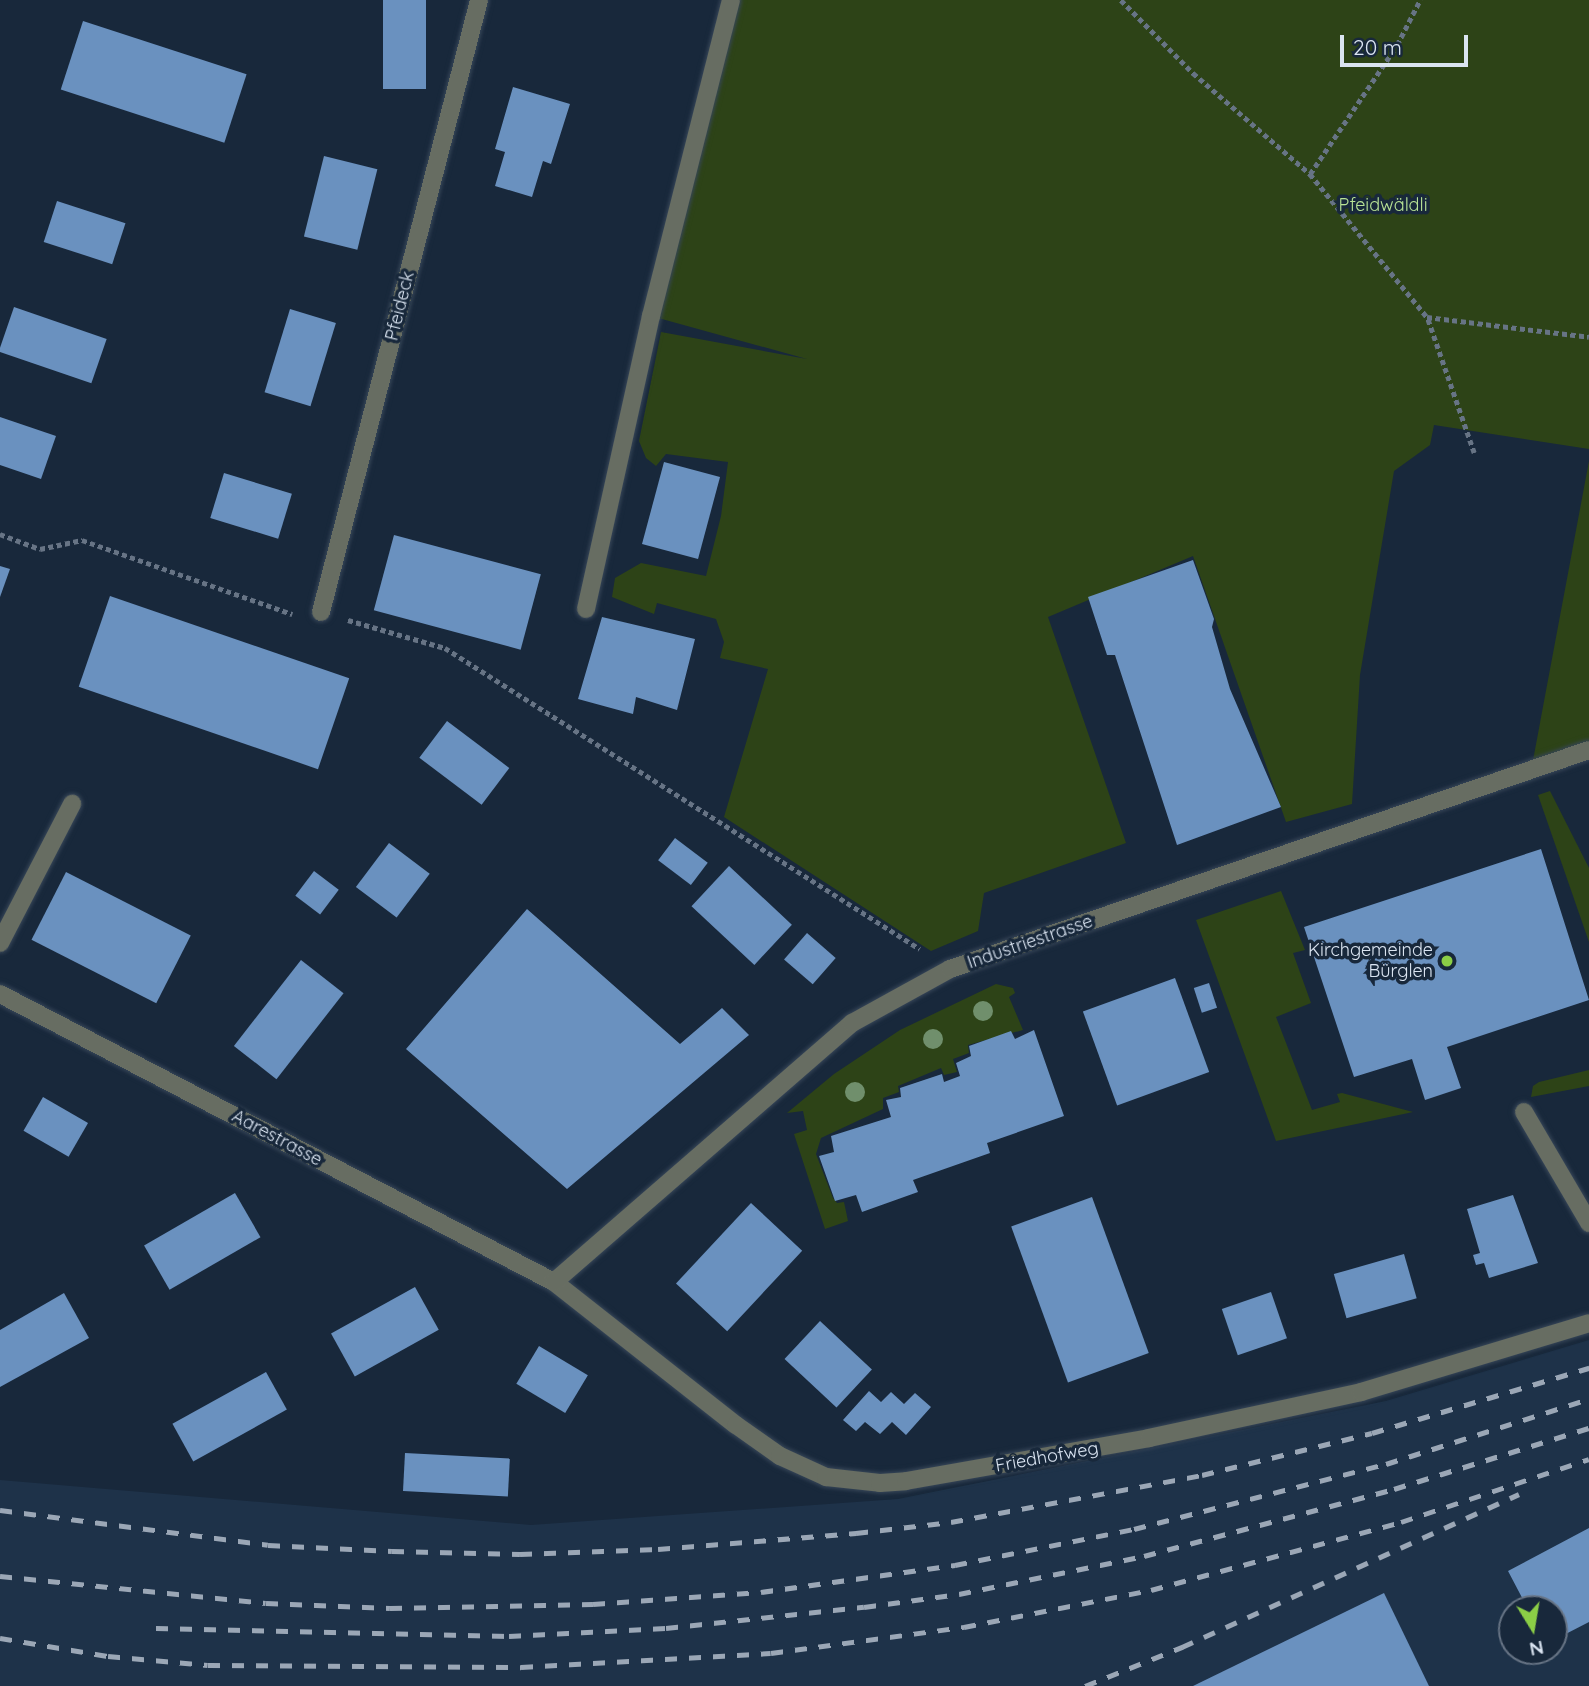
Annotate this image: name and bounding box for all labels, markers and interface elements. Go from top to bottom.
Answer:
scale bar [1344,21,1472,65]
text: 20 m [1353,34,1402,60]
park label: Pfeidwäldli [1339,194,1427,216]
street label: Pfeideck [381,269,419,343]
street label: Industriestrasse [965,910,1095,974]
place label: Kirchgemeinde Bürglen [1308,940,1433,982]
marker: Kirchgemeinde Bürglen [1439,953,1455,969]
street label: Aarestrasse [228,1105,326,1171]
street label: Friedhofweg [994,1437,1100,1477]
north arrow [1498,1595,1568,1665]
text: N [1527,1636,1546,1662]

